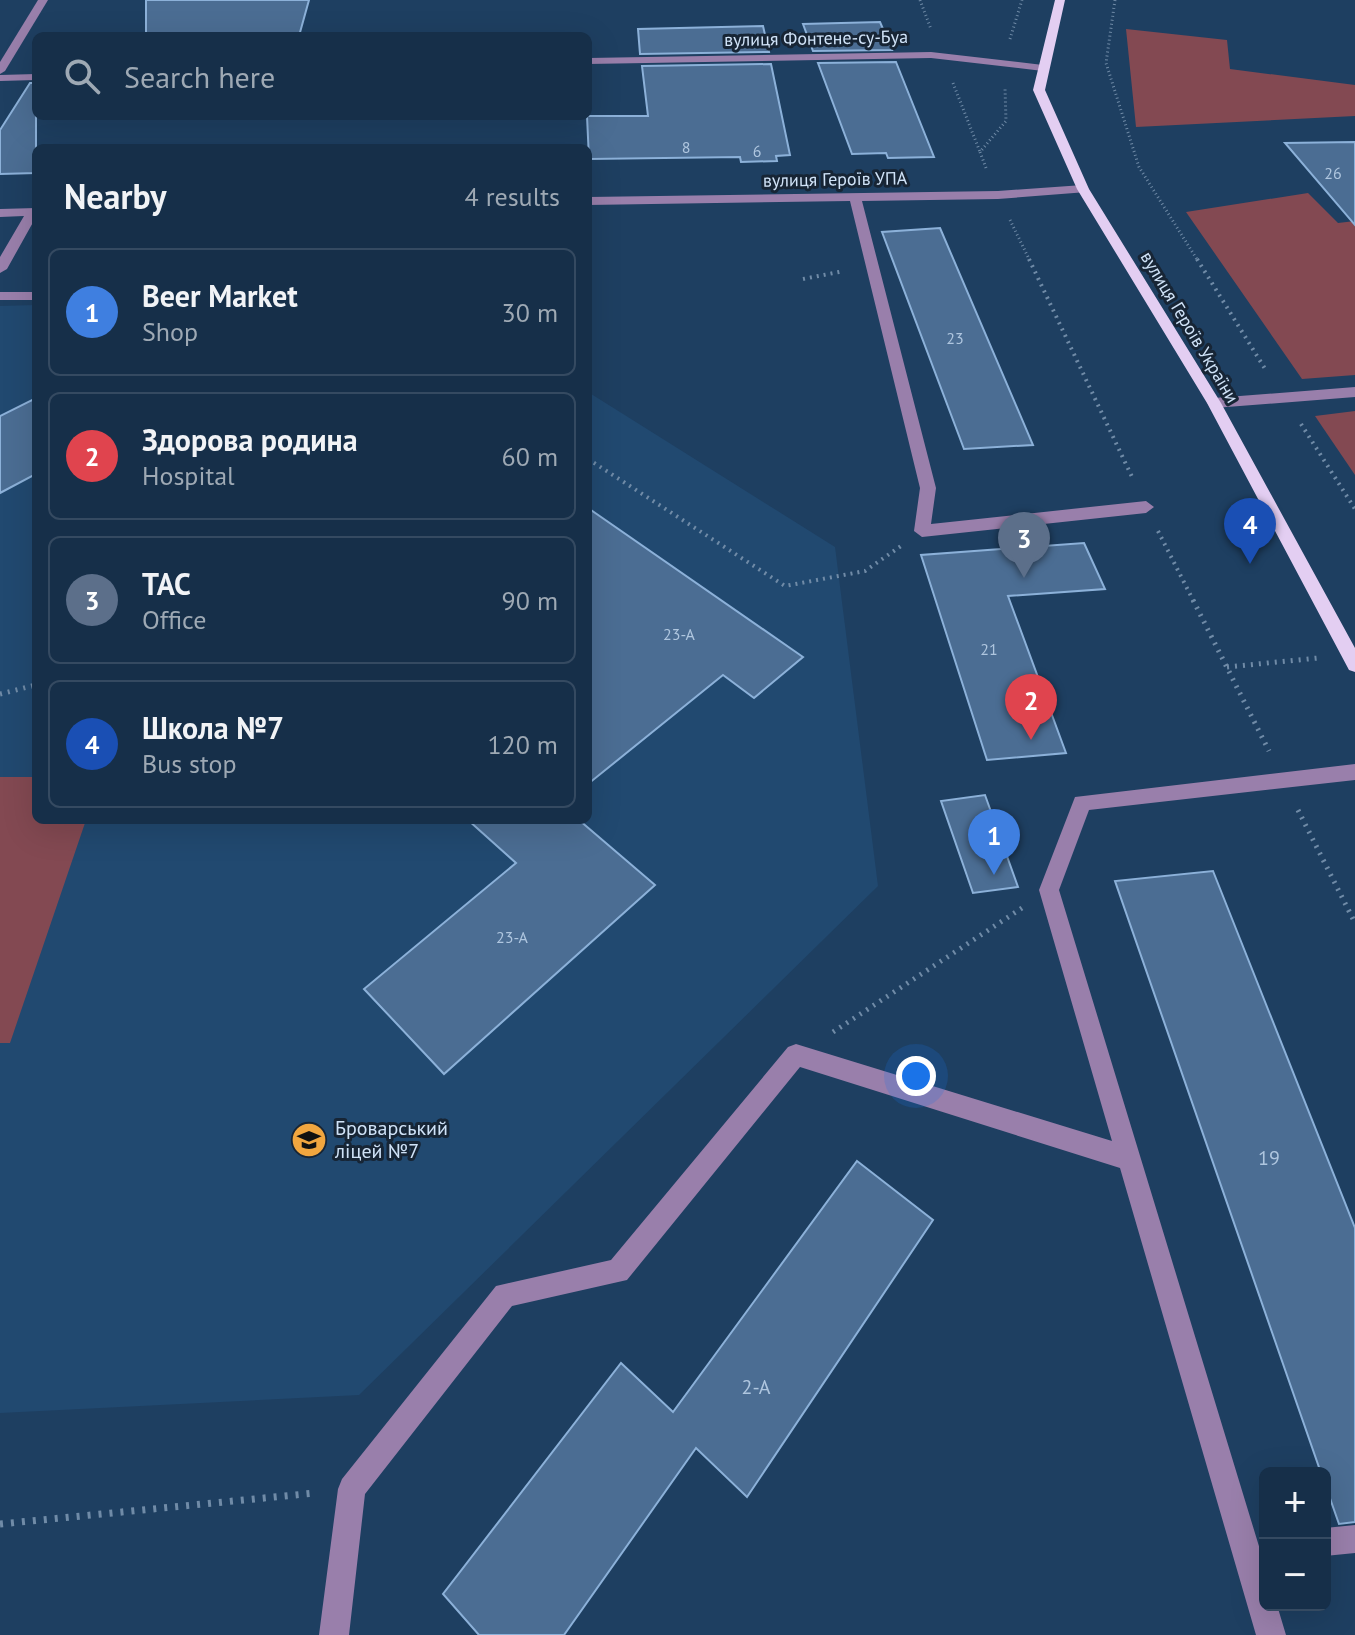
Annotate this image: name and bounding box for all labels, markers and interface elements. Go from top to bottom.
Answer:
street label: вулиця Фонтене-су-Буа [724,25,908,51]
search box [32,32,592,120]
icon: search [60,54,104,98]
text: Search here [124,57,275,96]
house number: 8 [682,137,690,157]
house number: 6 [753,141,761,161]
house number: 26 [1324,163,1342,183]
street label: вулиця Героїв УПА [763,166,908,192]
text: Nearby [64,174,166,218]
text: 4 results [465,180,560,213]
street label: вулиця Героїв України [1136,247,1244,407]
text: Beer Market [142,276,298,315]
text: 1 [85,296,99,329]
text: 30 m [502,296,558,329]
text: Shop [142,315,198,348]
house number: 23 [946,328,964,348]
text: Здорова родина [142,420,358,459]
text: 2 [85,440,99,473]
text: 60 m [502,440,558,473]
text: Hospital [142,459,235,492]
pin: 4 [1224,498,1276,564]
pin: 3 [998,512,1050,578]
text: ТАС [142,564,191,603]
text: 3 [85,584,99,617]
text: 90 m [502,584,558,617]
text: Office [142,603,206,636]
house number: 23-А [663,624,696,644]
house number: 21 [980,639,998,659]
pin: 2 [1005,674,1057,740]
text: Школа №7 [142,708,284,747]
text: 4 [85,728,99,761]
text: 120 m [487,728,558,761]
text: Bus stop [142,747,237,780]
pin: 1 [968,809,1020,875]
house number: 23-А [496,927,529,947]
your location [896,1056,936,1096]
place label: Броварський ліцей №7 [334,1115,448,1164]
school or university icon: Броварський ліцей №7 [290,1121,328,1159]
house number: 19 [1258,1145,1280,1171]
house number: 2-А [742,1374,771,1400]
map controls [1259,1467,1331,1611]
button: + [1259,1467,1331,1539]
button: − [1259,1539,1331,1611]

